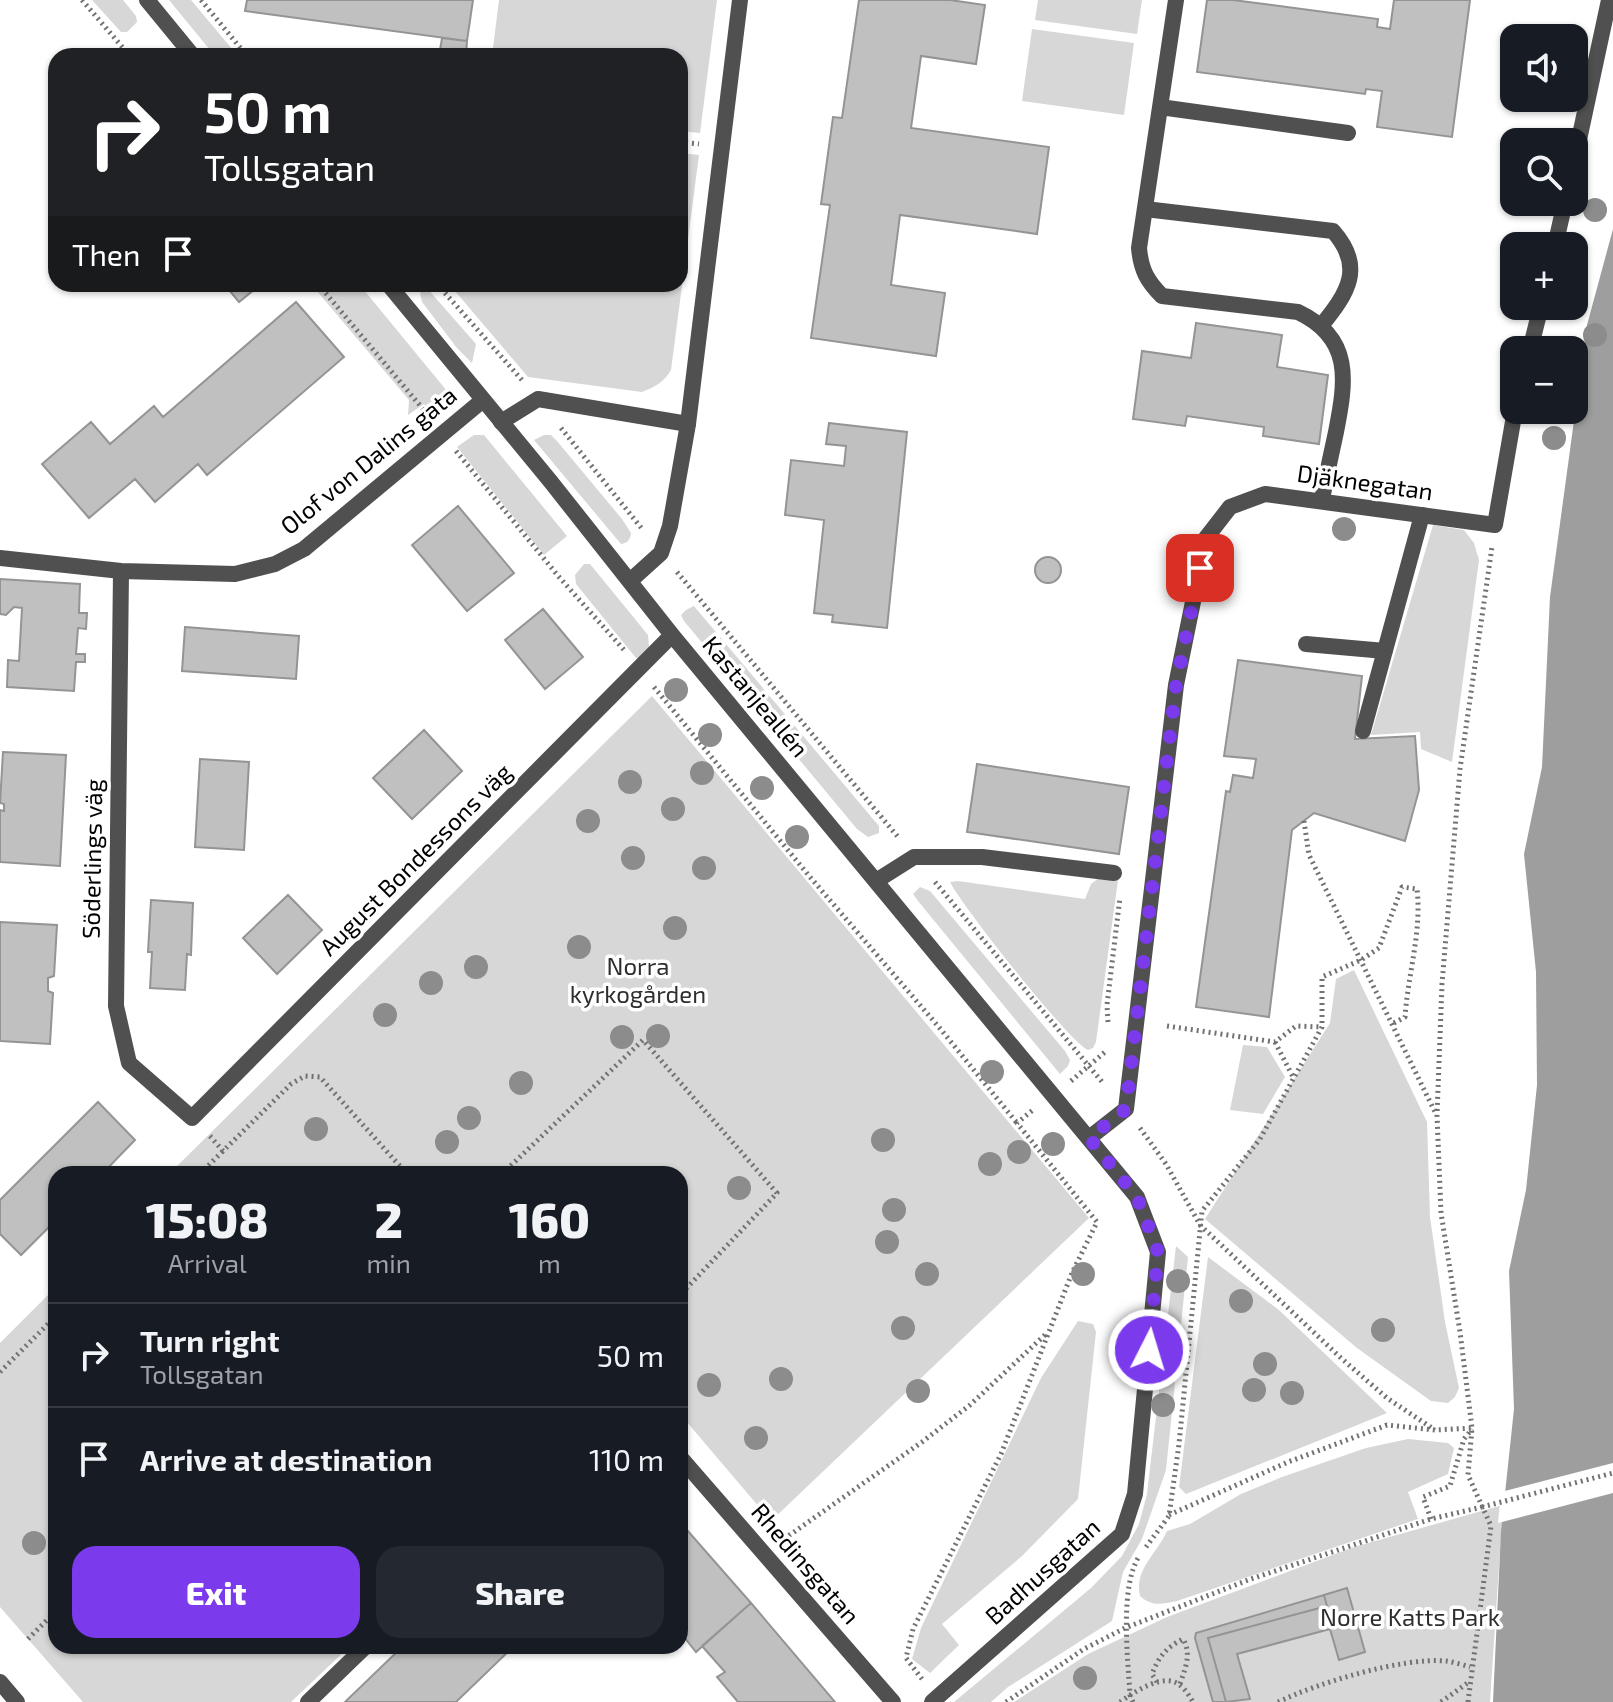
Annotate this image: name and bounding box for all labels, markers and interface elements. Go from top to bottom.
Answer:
map controls [1500,24,1588,424]
button: sound [1500,24,1588,112]
text: 50 m [204,77,332,144]
icon: right [72,80,176,184]
button: search [1500,128,1588,216]
text: Tollsgatan [204,145,375,188]
icon: arrive [156,232,200,276]
button: + [1500,232,1588,320]
text: Then [72,236,140,272]
button: − [1500,336,1588,424]
street label: Olof von Dalins gata [274,380,462,540]
street label: Djäknegatan [1295,458,1435,505]
pin [1166,534,1234,602]
icon: arrive [1178,546,1222,590]
street label: Kastanjeallén [697,630,815,762]
street label: August Bondessons väg [313,757,517,961]
street label: Söderlings väg [76,779,107,939]
park label: Norra kyrkogården [570,951,706,1008]
text: 15:08 [146,1190,269,1248]
text: 2 [374,1190,403,1248]
text: 160 [509,1190,590,1248]
text: Arrival [168,1247,247,1278]
text: min [366,1247,411,1278]
text: m [538,1247,561,1278]
position arrow [1107,1308,1191,1392]
text: Turn right [140,1322,280,1358]
icon: right [72,1333,116,1377]
text: 50 m [597,1337,664,1373]
text: Tollsgatan [140,1358,264,1389]
icon: arrive [72,1437,116,1481]
text: Arrive at destination [140,1441,432,1477]
text: 110 m [589,1441,664,1477]
street label: Rhedinsgatan [746,1497,866,1629]
street label: Badhusgatan [979,1512,1105,1630]
button: Exit [72,1546,360,1638]
button: Share [376,1546,664,1638]
park label: Norre Katts Park [1320,1602,1500,1631]

